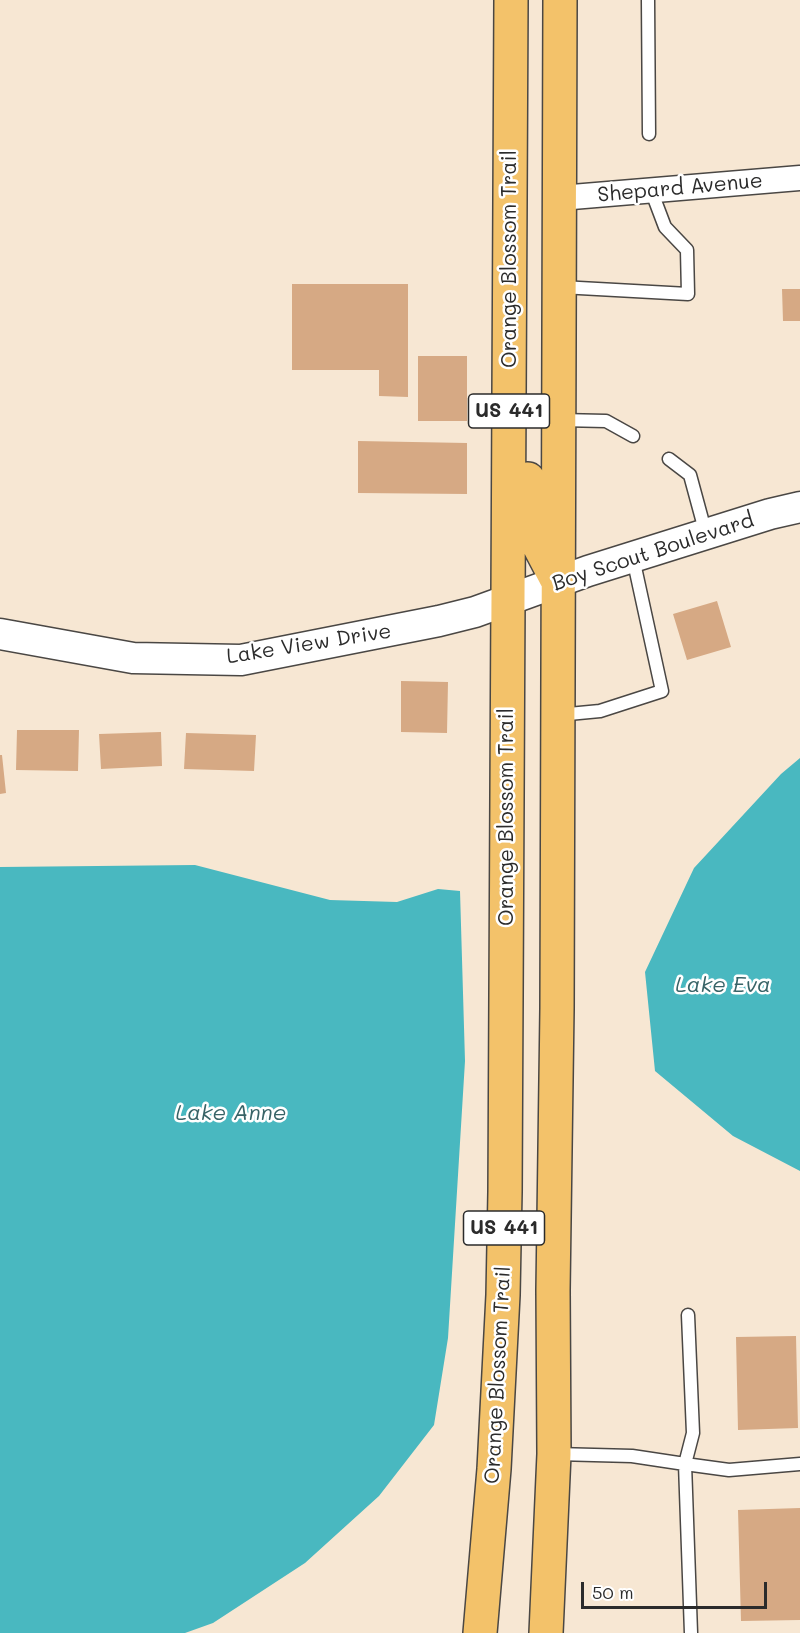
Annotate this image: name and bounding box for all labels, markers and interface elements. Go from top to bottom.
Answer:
street label: Orange Blossom Trail [497,150,523,368]
street label: Shepard Avenue [596,168,764,208]
road number: US 441 [468,394,550,428]
street label: Boy Scout Boulevard [549,507,757,597]
street label: Lake View Drive [225,619,393,669]
street label: Orange Blossom Trail [494,708,520,926]
water label: Lake Eva [675,972,771,998]
water label: Lake Anne [176,1100,286,1126]
road number: US 441 [464,1211,544,1245]
street label: Orange Blossom Trail [480,1266,516,1484]
scale bar [584,1570,770,1608]
text: 50 m [592,1580,634,1604]

